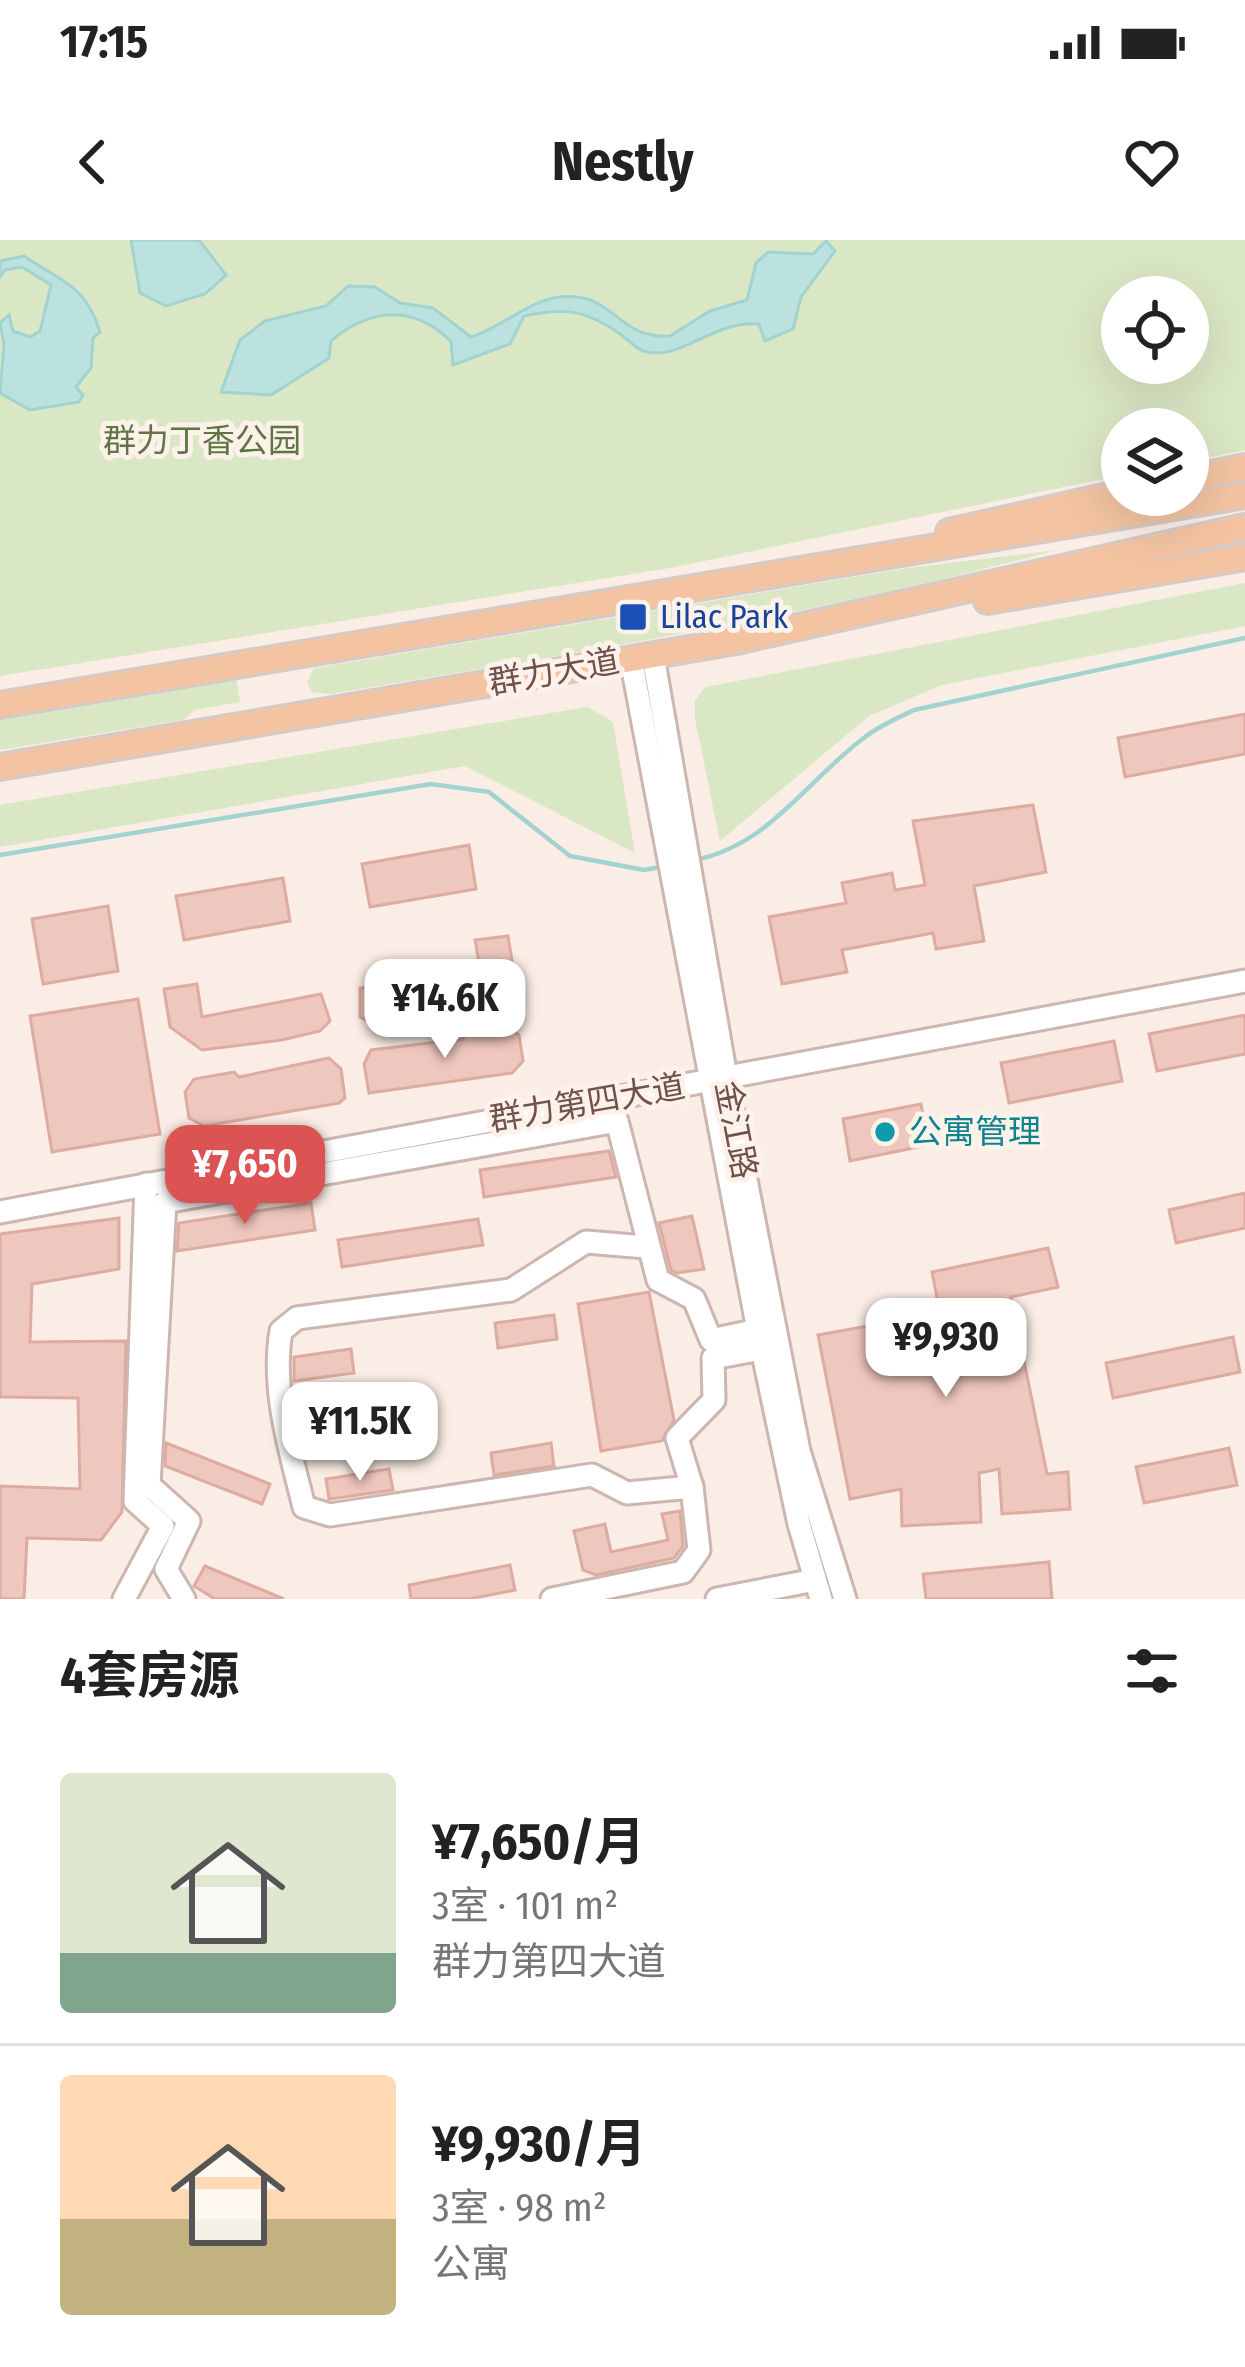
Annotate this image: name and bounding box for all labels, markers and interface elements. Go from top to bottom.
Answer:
text: 17:15 [60,15,148,69]
icon: back [60,129,126,195]
icon: heart [1119,129,1185,195]
text: Nestly [552,130,693,194]
map controls [1101,276,1209,516]
button: locate [1101,276,1209,384]
button: layers [1101,408,1209,516]
park label: 群力丁香公园 [103,421,301,461]
place label: Lilac Park [660,597,789,637]
marker: Lilac Park [617,601,649,633]
street label: 群力大道 [486,641,622,703]
pin: ¥14.6K [347,959,543,1061]
text: ¥14.6K [391,975,499,1021]
street label: 群力第四大道 [486,1066,688,1140]
street label: 金江路 [707,1078,765,1182]
place label: 公寓管理 [909,1112,1041,1152]
marker: 公寓管理 [872,1119,898,1145]
pin: ¥7,650 [147,1125,343,1227]
text: ¥7,650 [192,1141,298,1187]
pin: ¥9,930 [848,1298,1044,1400]
text: ¥9,930 [893,1314,999,1360]
pin: ¥11.5K [262,1382,458,1484]
text: ¥11.5K [309,1398,411,1444]
icon: filters [1119,1638,1185,1704]
text: 4套房源 [60,1645,239,1707]
text: ¥7,650/月 [432,1811,645,1873]
icon: home [156,1821,300,1965]
text: 3室 · 101 m² [432,1883,618,1929]
text: 群力第四大道 [432,1939,666,1985]
text: ¥9,930/月 [432,2113,647,2175]
icon: home [156,2123,300,2267]
text: 3室 · 98 m² [432,2185,607,2231]
text: 公寓 [432,2241,510,2287]

